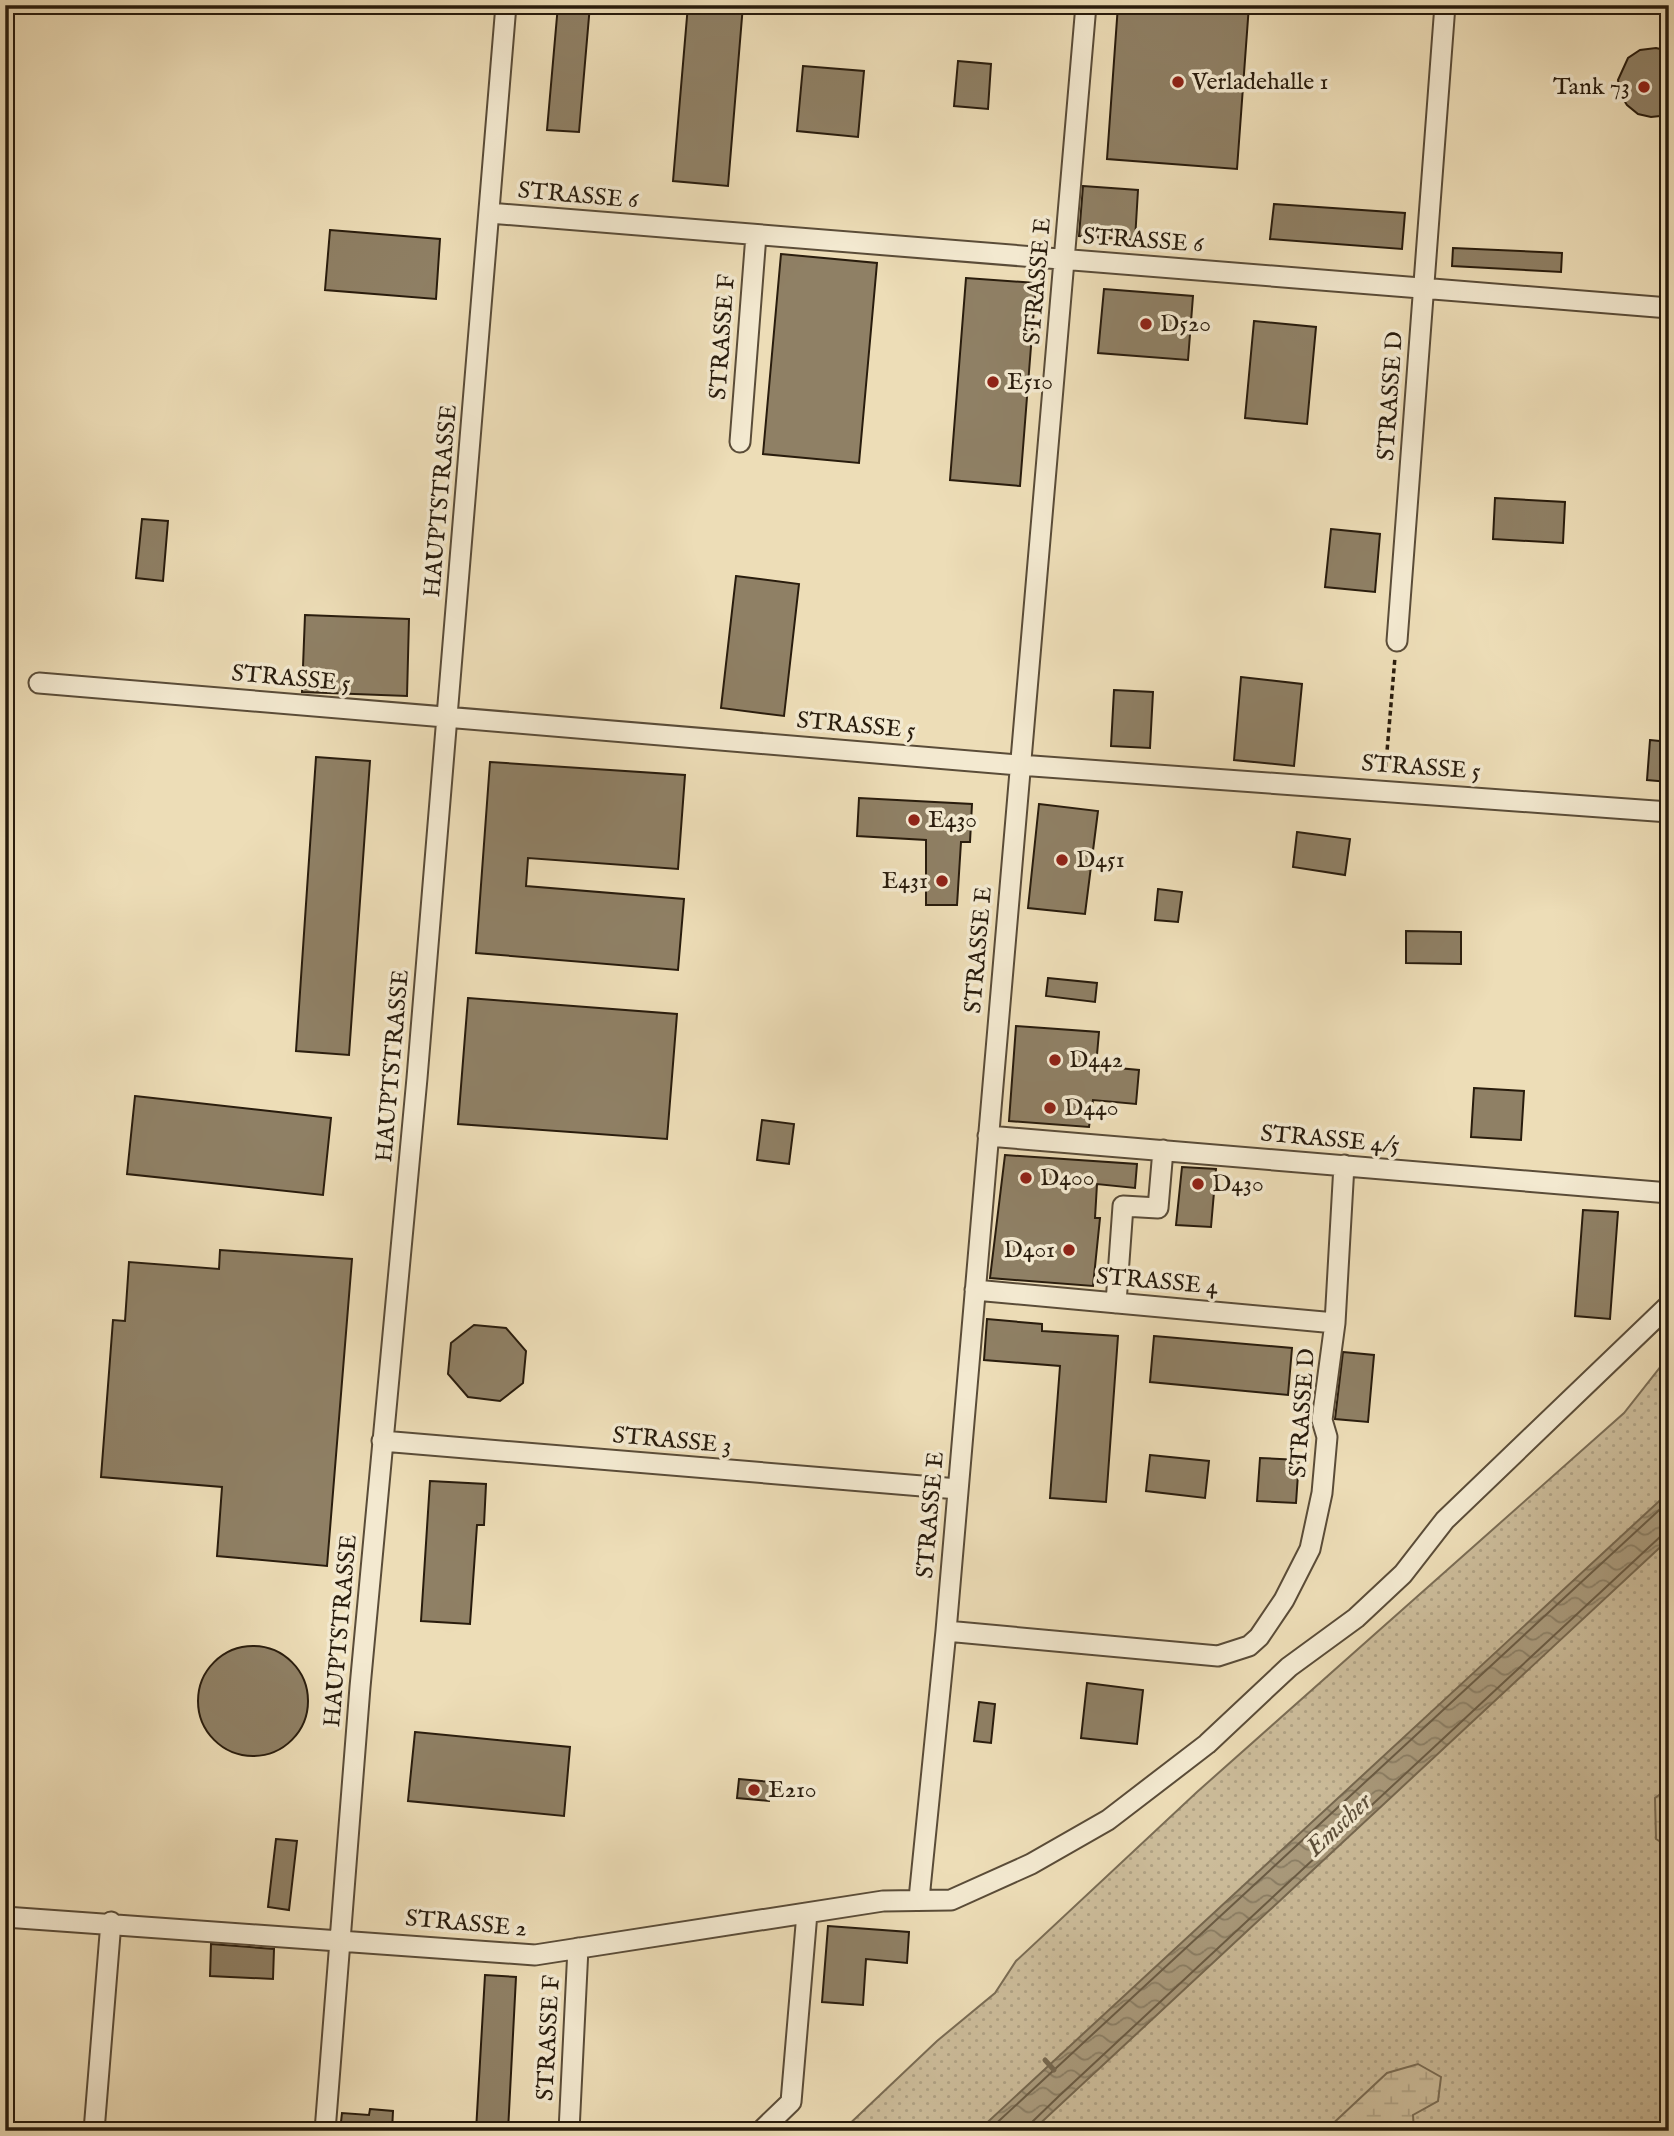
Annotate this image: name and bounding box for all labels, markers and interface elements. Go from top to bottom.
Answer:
place label: Verladehalle 1 [1191,67,1328,98]
place label: Tank 73 [1553,72,1630,103]
marker: Verladehalle 1 [1170,74,1186,90]
marker: Tank 73 [1636,79,1652,95]
street label: STRASSE 6 [517,175,640,217]
street label: STRASSE E [1017,216,1059,346]
street label: STRASSE 6 [1082,221,1205,261]
street label: STRASSE F [703,273,743,401]
place label: D520 [1160,309,1211,340]
marker: D520 [1138,316,1154,332]
street label: STRASSE D [1371,330,1411,462]
place label: E510 [1007,367,1053,398]
marker: E510 [985,374,1001,390]
street label: HAUPTSTRASSE [417,403,465,599]
street label: STRASSE 5 [230,658,352,700]
street label: STRASSE 5 [795,705,917,747]
street label: STRASSE 5 [1360,748,1482,788]
place label: E430 [928,805,977,836]
marker: E430 [906,812,922,828]
place label: D451 [1076,845,1125,876]
marker: D451 [1054,852,1070,868]
place label: E431 [882,866,928,897]
marker: E431 [934,873,950,889]
street label: STRASSE E [958,885,1000,1015]
street label: HAUPTSTRASSE [369,968,417,1164]
place label: D442 [1069,1045,1123,1076]
marker: D442 [1047,1052,1063,1068]
place label: D440 [1064,1093,1119,1124]
marker: D440 [1042,1100,1058,1116]
street label: STRASSE 4/5 [1259,1118,1401,1162]
place label: D400 [1040,1163,1095,1194]
place label: D430 [1212,1169,1264,1200]
marker: D400 [1018,1170,1034,1186]
marker: D430 [1190,1176,1206,1192]
place label: D401 [1003,1235,1055,1266]
marker: D401 [1061,1242,1077,1258]
street label: STRASSE 4 [1095,1261,1220,1303]
street label: STRASSE D [1283,1347,1323,1479]
street label: STRASSE 3 [611,1420,733,1462]
street label: STRASSE E [910,1450,952,1580]
street label: HAUPTSTRASSE [317,1533,365,1729]
place label: E210 [768,1775,817,1806]
marker: E210 [746,1782,762,1798]
water label: Emscher [1298,1785,1380,1865]
street label: STRASSE 2 [404,1903,528,1945]
street label: STRASSE F [530,1974,568,2102]

